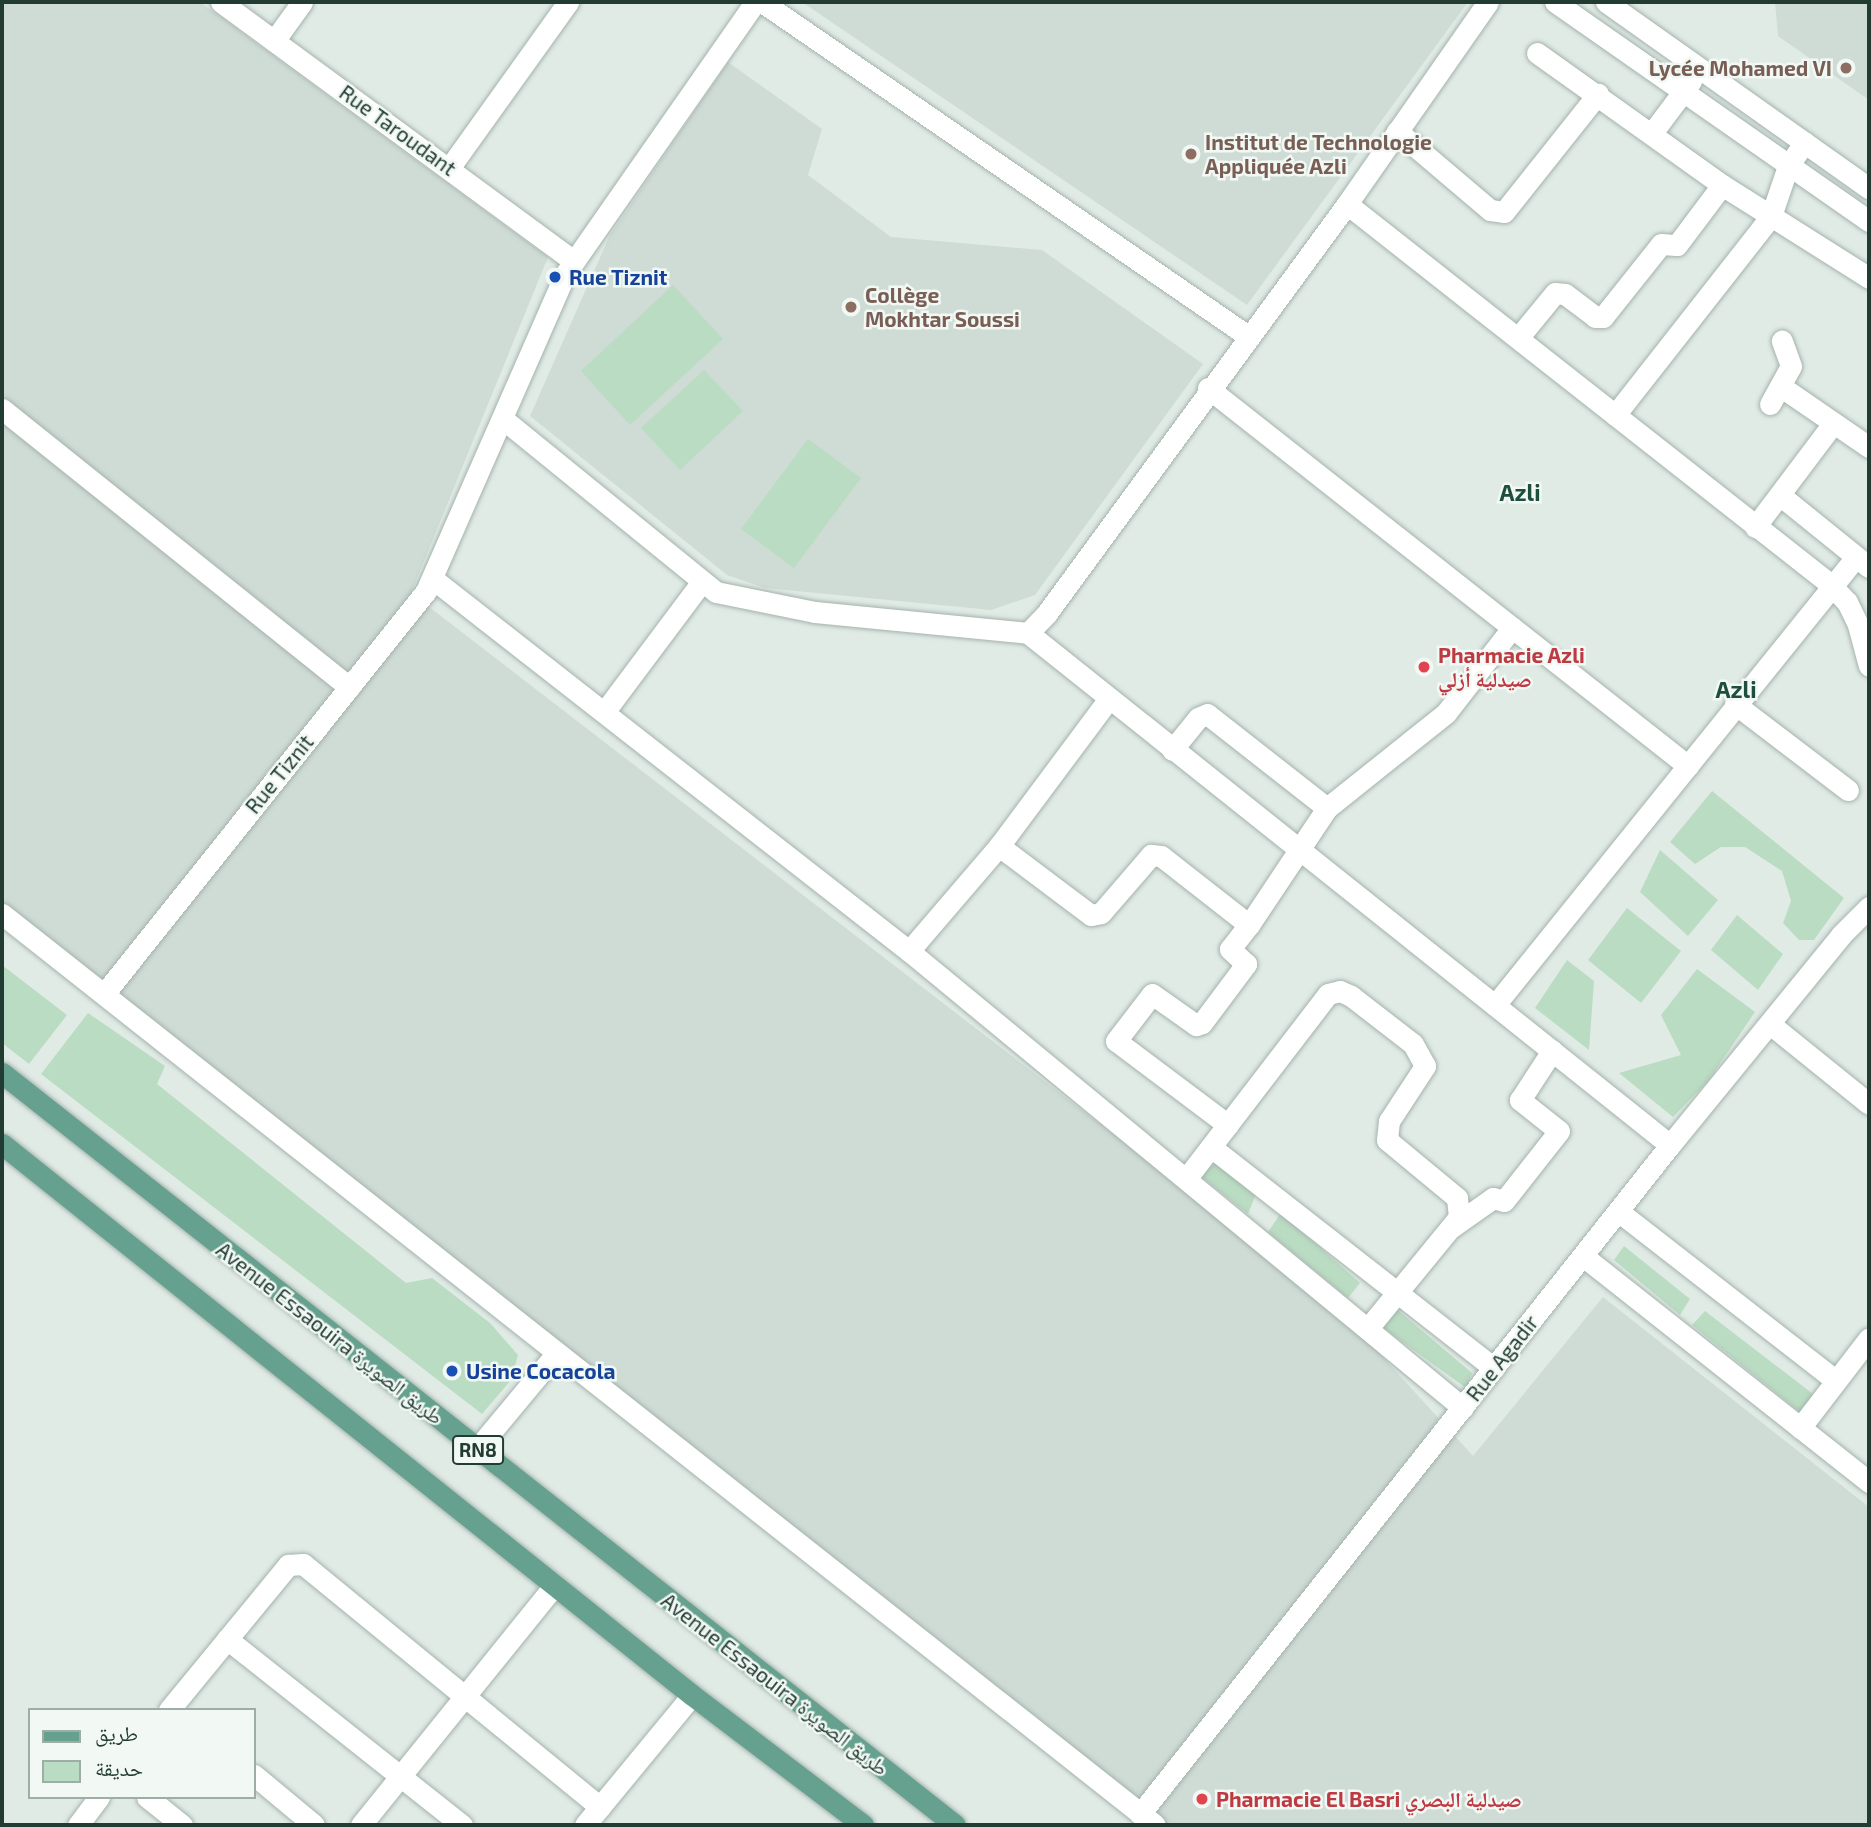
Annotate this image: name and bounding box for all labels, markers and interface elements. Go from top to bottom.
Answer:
place label: Lycée Mohamed VI [1648,55,1832,81]
marker: Lycée Mohamed VI [1838,60,1854,76]
street label: Rue Taroudant [335,79,461,181]
place label: Institut de Technologie Appliquée Azli [1205,129,1432,179]
marker: Institut de Technologie Appliquée Azli [1183,146,1199,162]
place label: Rue Tiznit [569,264,668,290]
marker: Rue Tiznit [547,269,563,285]
place label: Collège Mokhtar Soussi [865,282,1020,332]
marker: Collège Mokhtar Soussi [843,299,859,315]
district label: Azli [1499,478,1541,506]
place label: Pharmacie Azli صيدلية أزلي [1438,642,1585,692]
marker: Pharmacie Azli صيدلية أزلي [1416,659,1432,675]
district label: Azli [1715,675,1757,703]
street label: Rue Tiznit [239,729,319,819]
street label: Avenue Essaouira طريق الصويرة [212,1237,448,1429]
street label: Rue Agadir [1460,1310,1544,1406]
place label: Usine Cocacola [466,1358,616,1384]
marker: Usine Cocacola [444,1363,460,1379]
road number: RN8 [452,1434,504,1466]
street label: Avenue Essaouira طريق الصويرة [657,1588,893,1780]
legend [28,1708,256,1799]
text: طريق [95,1720,138,1745]
text: حديقة [95,1755,143,1780]
place label: Pharmacie El Basri صيدلية البصري [1216,1786,1522,1812]
marker: Pharmacie El Basri صيدلية البصري [1194,1791,1210,1807]

